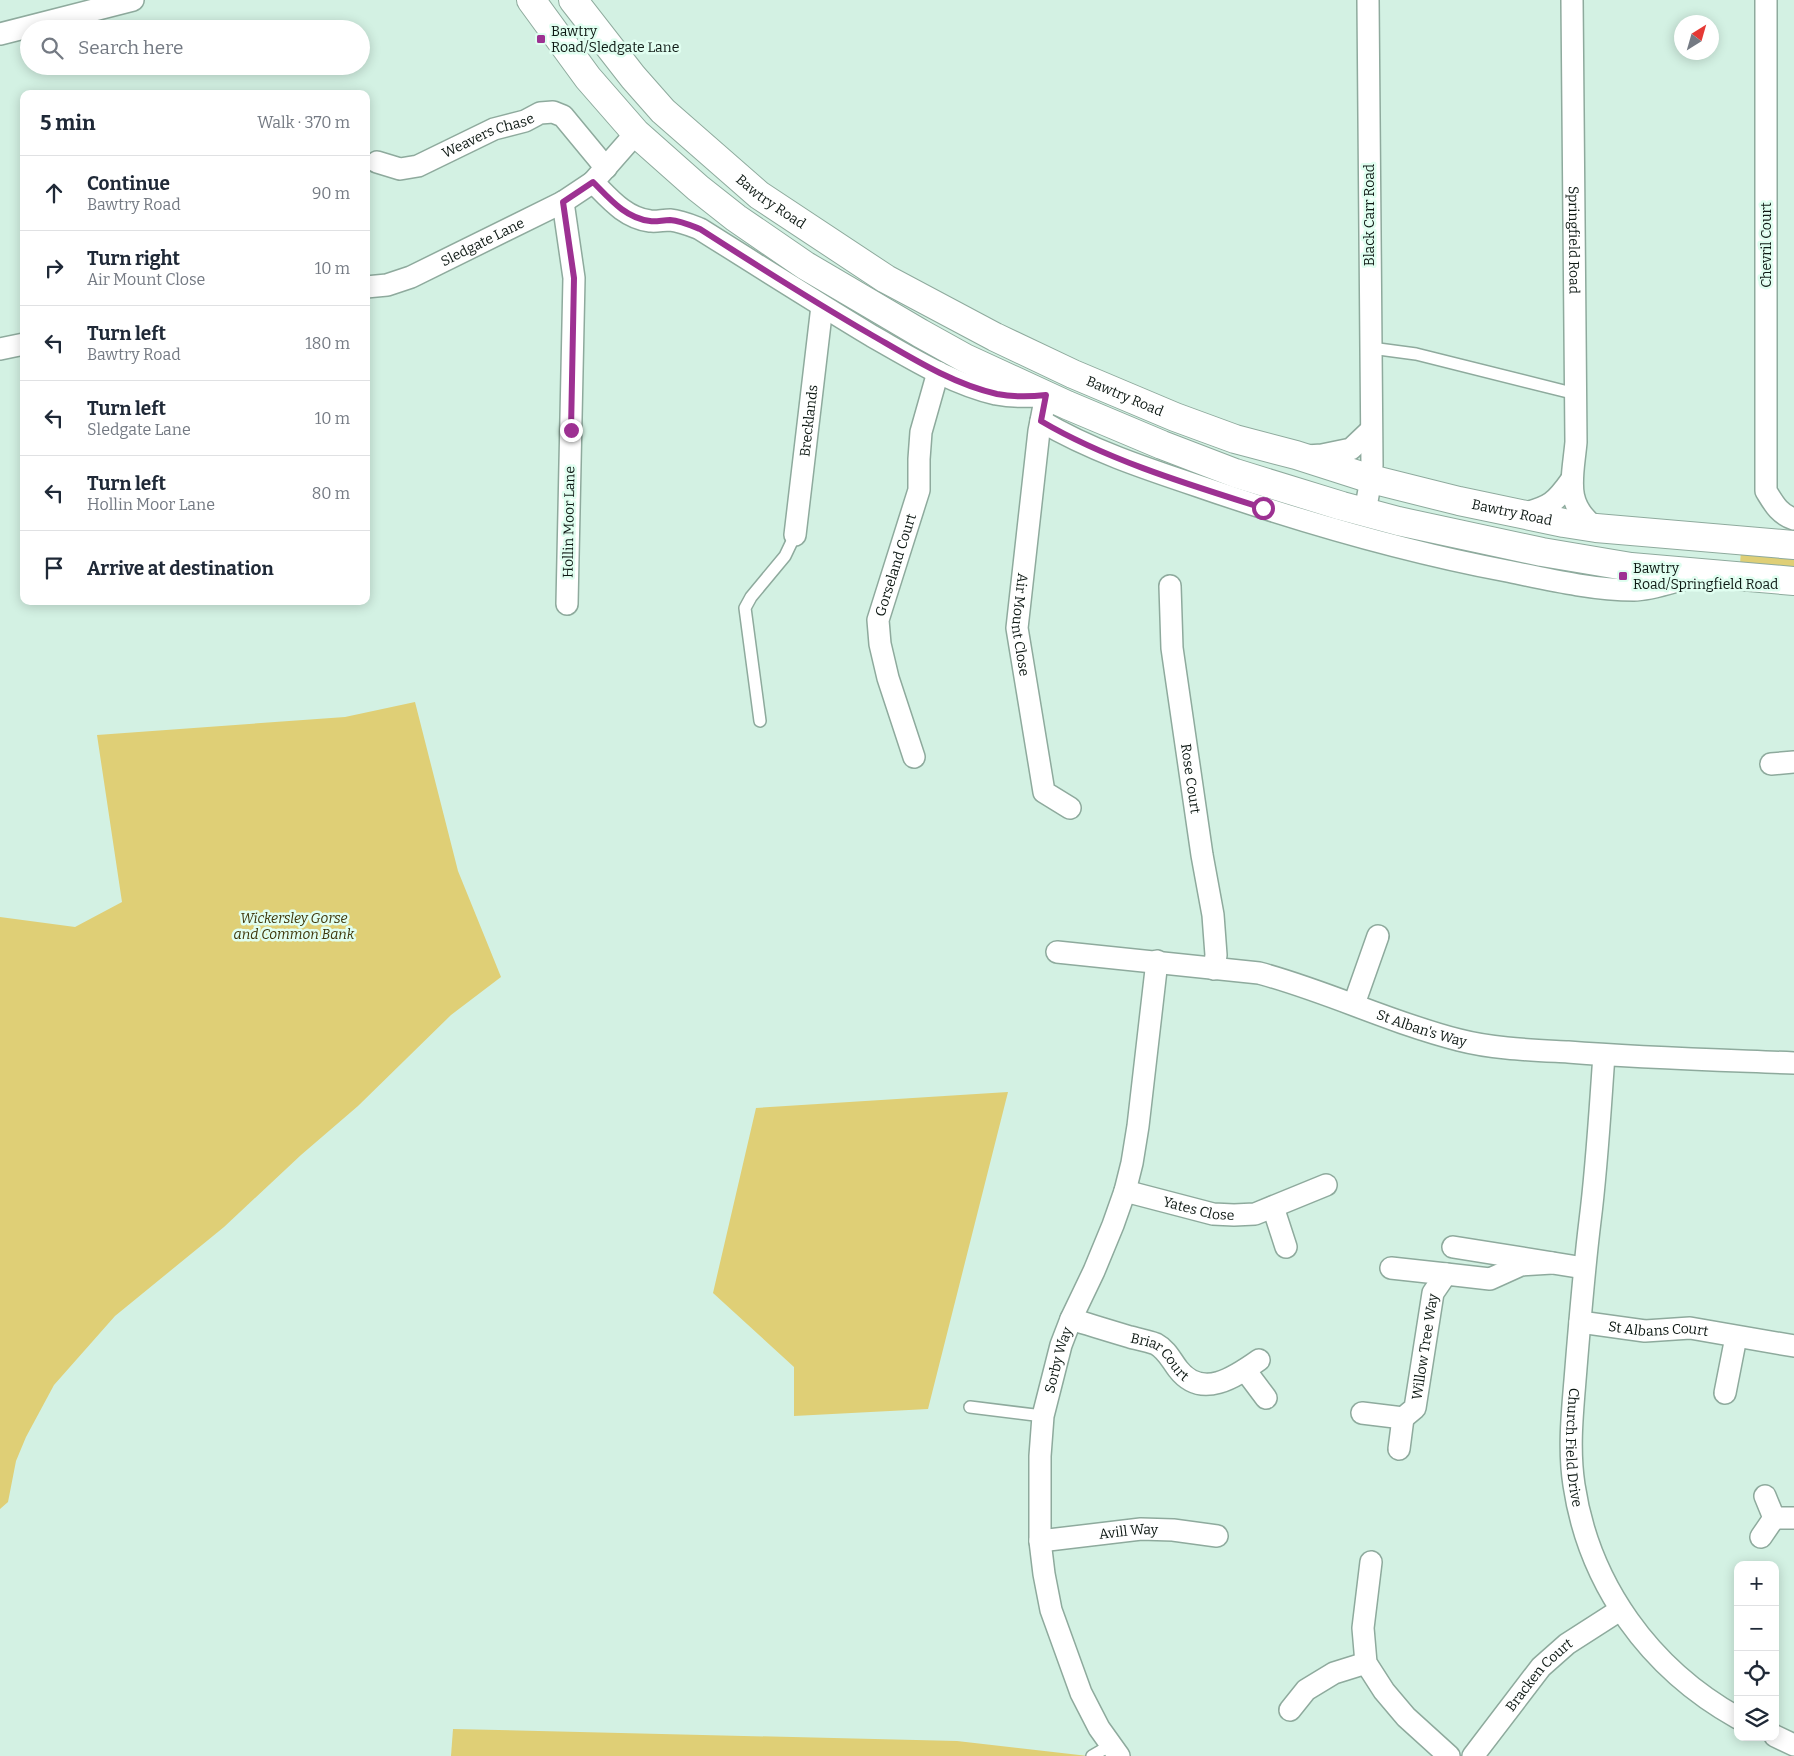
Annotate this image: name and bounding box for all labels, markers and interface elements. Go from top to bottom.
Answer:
north arrow [1674,15,1719,60]
search box [20,20,370,75]
place label: Bawtry Road/Sledgate Lane [551,23,679,56]
marker: Bawtry Road/Sledgate Lane [535,33,547,45]
icon: search [38,34,66,62]
text: Search here [78,36,183,59]
street label: Weavers Chase [439,109,537,162]
text: 5 min [40,110,96,136]
text: Walk · 370 m [257,113,350,132]
street label: Black Carr Road [1361,164,1378,266]
street label: Bawtry Road [733,170,809,232]
text: Continue [87,172,170,195]
icon: ahead [40,179,68,207]
text: 90 m [312,184,350,203]
street label: Springfield Road [1565,186,1583,294]
text: Bawtry Road [87,195,181,214]
street label: Chevril Court [1758,202,1775,288]
street label: Sledgate Lane [438,214,527,270]
text: Turn right [87,247,180,270]
icon: right [40,254,68,282]
text: 10 m [315,259,350,278]
text: Air Mount Close [87,270,205,289]
text: Turn left [87,322,166,345]
icon: left [40,329,68,357]
text: 180 m [305,334,350,353]
text: Bawtry Road [87,345,181,364]
street label: Bawtry Road [1084,372,1166,420]
street label: Brecklands [796,384,821,458]
text: Turn left [87,397,166,420]
icon: left [40,404,68,432]
text: 10 m [315,409,350,428]
route end [560,419,583,442]
text: Sledgate Lane [87,420,191,439]
street label: Hollin Moor Lane [560,466,578,578]
text: Turn left [87,472,166,495]
icon: left [40,479,68,507]
text: 80 m [312,484,350,503]
text: Hollin Moor Lane [87,495,215,514]
street label: Bawtry Road [1470,495,1554,529]
route start [1252,497,1275,520]
street label: Gorseland Court [871,511,920,618]
icon: arrive [40,554,68,582]
text: Arrive at destination [87,557,274,580]
place label: Bawtry Road/Springfield Road [1633,560,1778,593]
marker: Bawtry Road/Springfield Road [1617,570,1629,582]
street label: Air Mount Close [1008,572,1033,677]
street label: Rose Court [1177,742,1204,815]
park label: Wickersley Gorse and Common Bank [234,910,355,943]
street label: St Alban's Way [1374,1006,1469,1050]
street label: Yates Close [1161,1193,1235,1224]
street label: Willow Tree Way [1408,1292,1441,1401]
street label: St Albans Court [1607,1318,1710,1340]
street label: Sorby Way [1041,1324,1076,1395]
street label: Briar Court [1129,1329,1193,1385]
street label: Church Field Drive [1563,1387,1586,1509]
street label: Avill Way [1098,1520,1159,1542]
map controls [1734,1561,1779,1741]
button: + [1734,1561,1779,1606]
button: − [1734,1606,1779,1651]
street label: Bracken Court [1502,1634,1575,1715]
button: locate [1734,1651,1779,1696]
button: layers [1734,1696,1779,1741]

